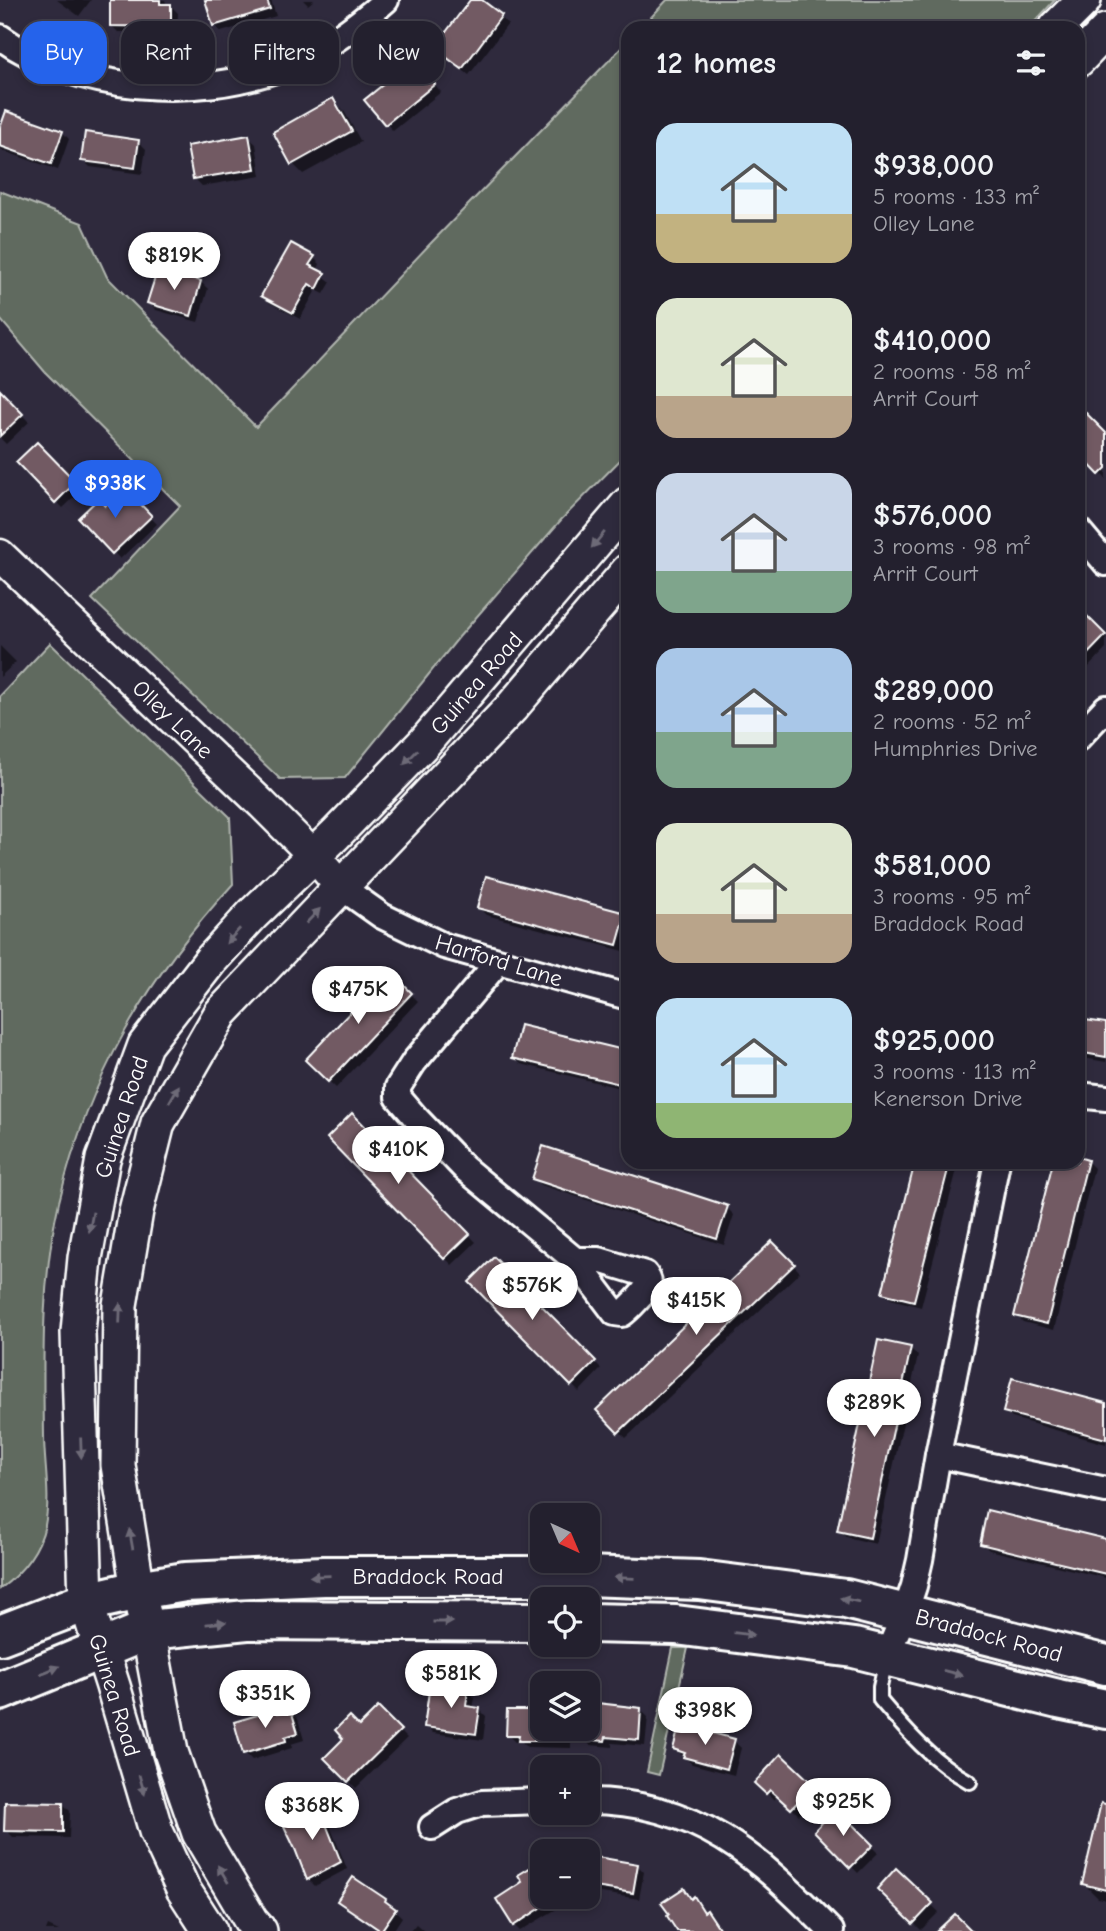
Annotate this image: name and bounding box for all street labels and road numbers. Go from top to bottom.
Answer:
street label: Guinea Road [425,627,528,740]
street label: Olley Lane [127,674,219,764]
street label: Harford Lane [432,928,566,993]
street label: Guinea Road [89,1053,154,1182]
street label: Braddock Road [353,1563,503,1590]
street label: Braddock Road [912,1603,1065,1668]
street label: Guinea Road [83,1631,146,1760]

